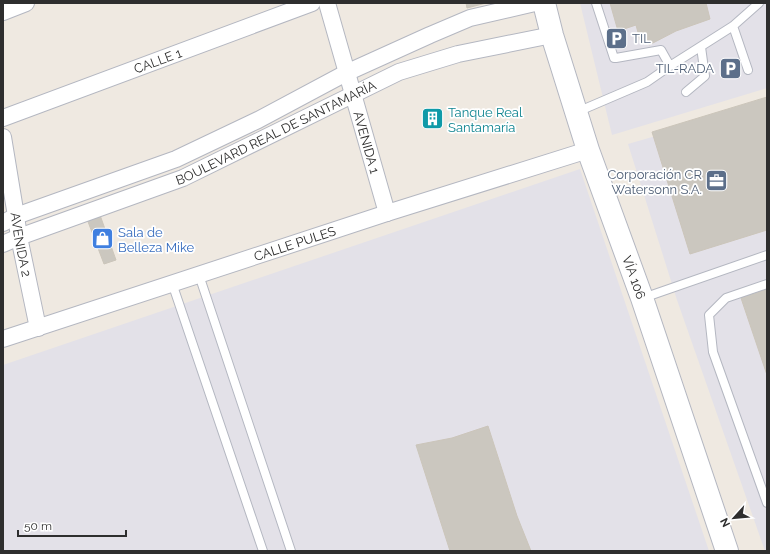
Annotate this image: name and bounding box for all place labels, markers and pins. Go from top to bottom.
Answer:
parking icon: TIL [603,25,629,51]
place label: TIL [632,31,651,46]
parking icon: TIL-RADA [717,55,743,81]
place label: TIL-RADA [656,61,714,76]
place label: Tanque Real Santamaría [448,105,523,135]
building icon: Tanque Real Santamaría [420,106,446,132]
place label: Corporación CR Watersonn S.A. [607,167,702,197]
office icon: Corporación CR Watersonn S.A. [704,168,730,194]
place label: Sala de Belleza Mike [118,225,194,255]
shop icon: Sala de Belleza Mike [89,226,115,252]

